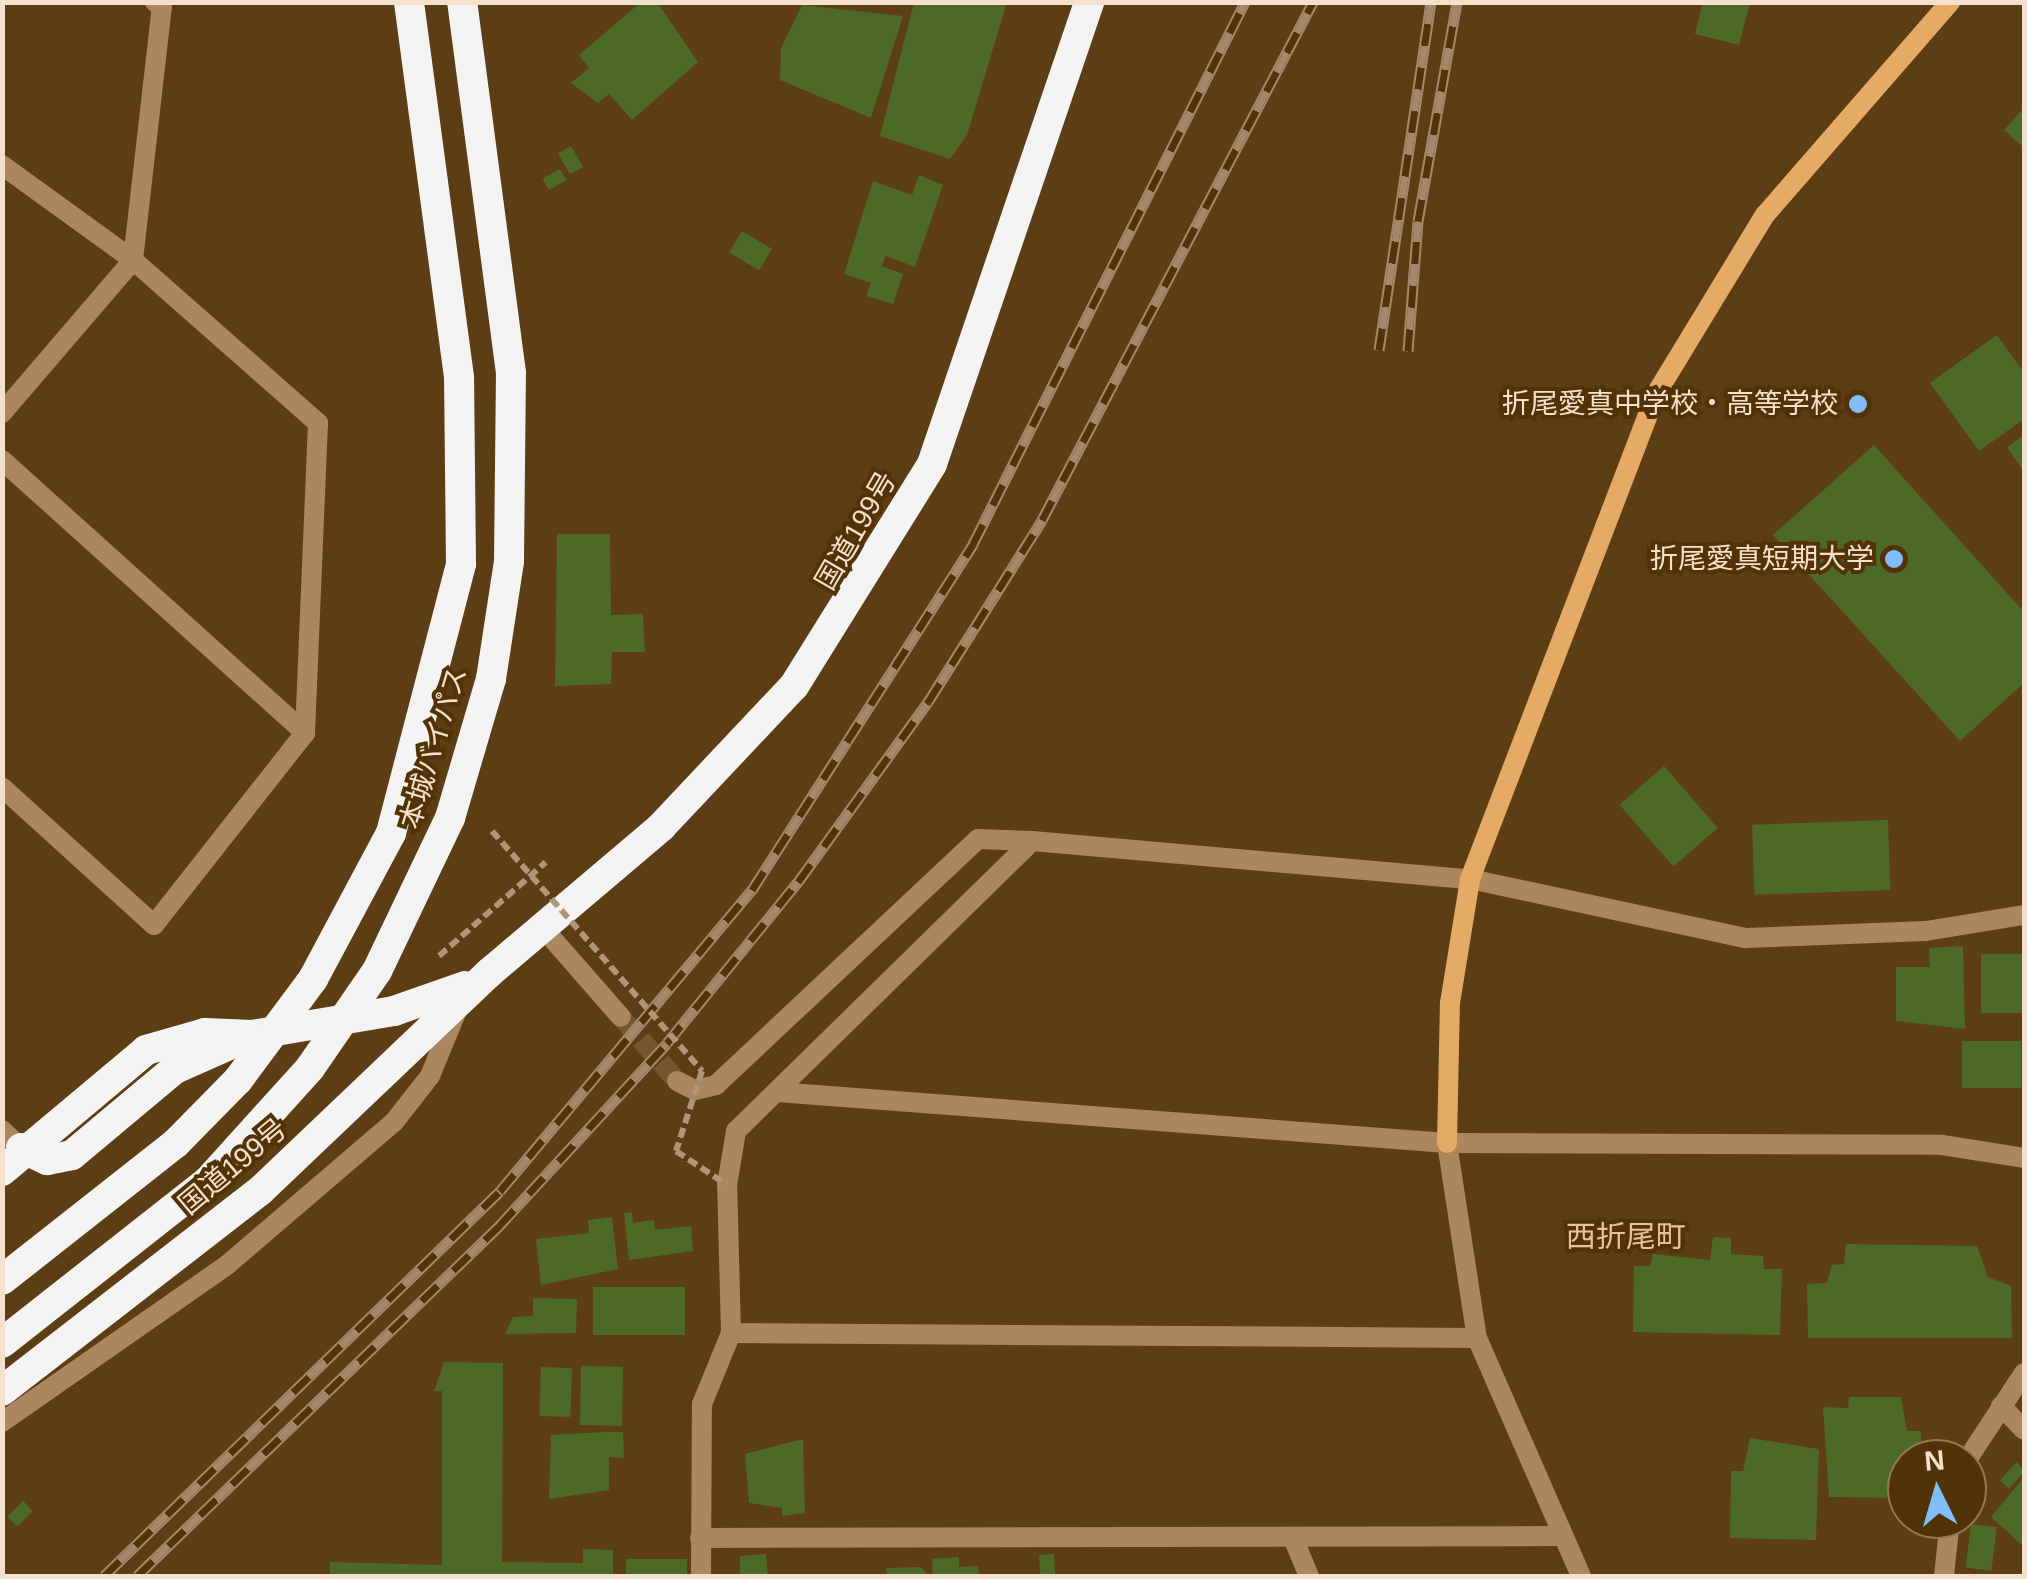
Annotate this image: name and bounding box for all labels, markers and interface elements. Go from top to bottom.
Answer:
place label: 折尾愛真中学校・高等学校 [1502,387,1838,421]
marker: 折尾愛真中学校・高等学校 [1847,393,1869,415]
street label: 国道199号 [809,466,903,596]
place label: 折尾愛真短期大学 [1650,542,1874,576]
marker: 折尾愛真短期大学 [1883,548,1905,570]
street label: 本城バイパス [393,663,475,833]
street label: 国道199号 [172,1112,294,1222]
district label: 西折尾町 [1566,1219,1686,1255]
north arrow [1887,1439,1987,1539]
text: N [1923,1444,1946,1477]

